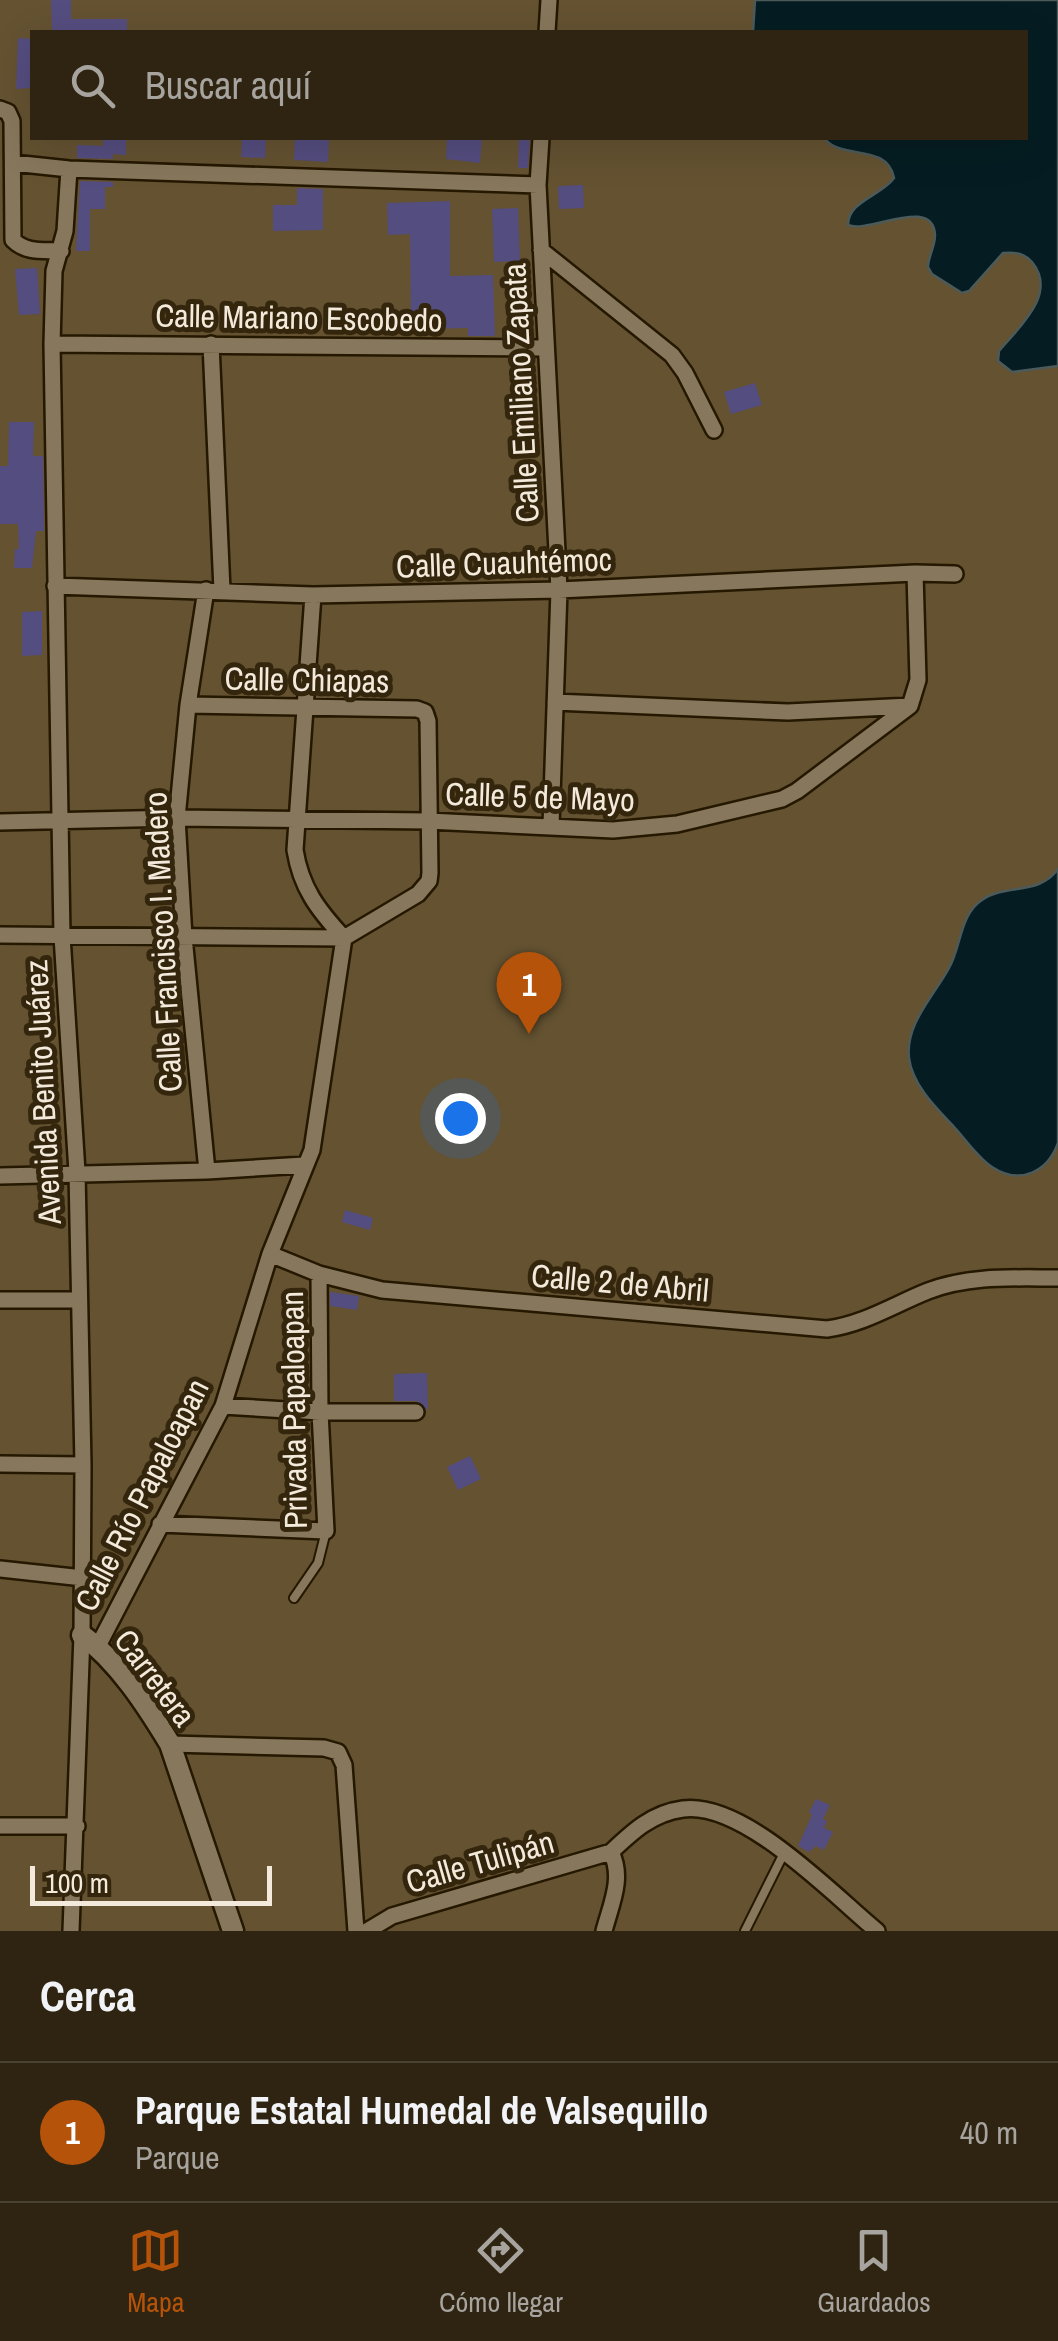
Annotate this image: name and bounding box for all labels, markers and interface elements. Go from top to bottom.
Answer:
search box [30,30,1028,140]
icon: search [65,58,120,113]
text: Buscar aquí [145,60,311,111]
street label: Calle Emiliano Zapata [492,262,549,524]
street label: Calle Mariano Escobedo [155,293,443,342]
street label: Calle Cuauhtémoc [395,537,613,588]
street label: Calle Chiapas [224,657,390,702]
street label: Calle 5 de Mayo [445,772,636,821]
street label: Calle Francisco I. Madero [133,791,192,1093]
pin: 1 [496,952,562,1034]
street label: Avenida Benito Juárez [14,959,71,1226]
your location [435,1093,486,1144]
street label: Calle 2 de Abril [530,1253,711,1312]
street label: Privada Papaloapan [270,1291,317,1529]
street label: Calle Río Papaloapan [64,1371,219,1618]
street label: Carretera [105,1621,206,1735]
street label: Calle Tulipán [401,1820,559,1903]
scale bar [30,1861,272,1906]
text: 100 m [45,1864,109,1902]
text: Cerca [40,1968,136,2024]
text: Parque Estatal Humedal de Valsequillo [135,2085,708,2136]
text: 1 [65,2111,80,2154]
text: 40 m [960,2111,1018,2154]
text: Parque [135,2136,220,2179]
tab: Mapa [127,2223,185,2321]
tab: Cómo llegar [439,2223,563,2321]
tab: Guardados [817,2223,931,2321]

